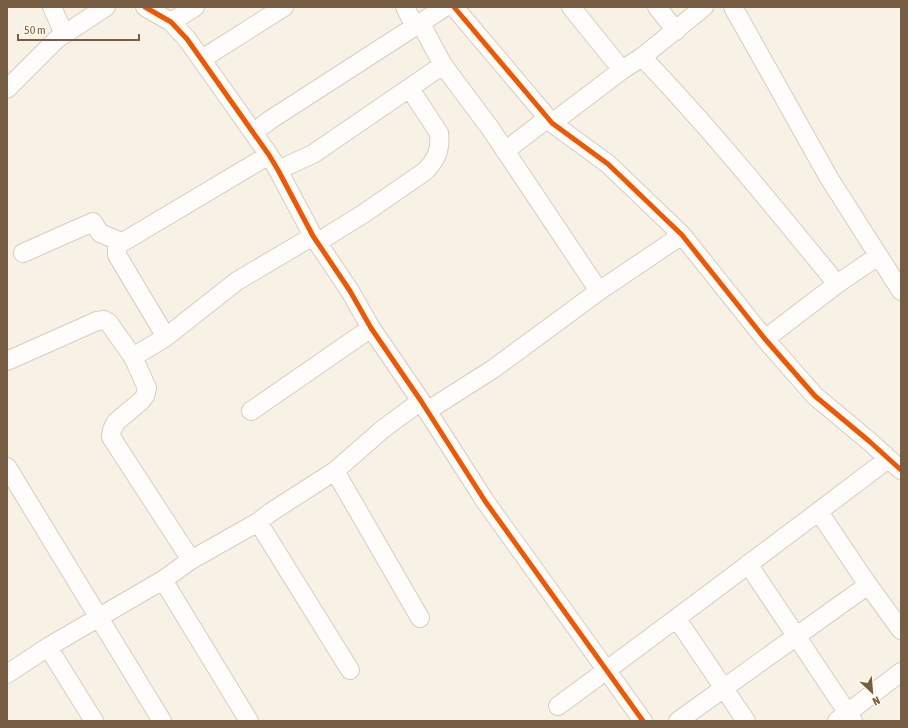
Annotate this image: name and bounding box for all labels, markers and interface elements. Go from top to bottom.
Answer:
scale bar [18,16,139,42]
text: 50 m [24,23,46,37]
north arrow [852,672,892,712]
text: N [871,694,882,708]

